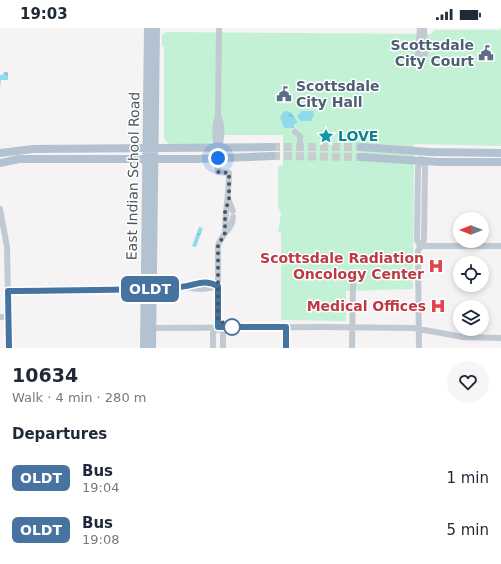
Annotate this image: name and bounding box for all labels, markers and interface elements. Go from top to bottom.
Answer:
text: 19:03 [20,5,68,23]
place label: Scottsdale City Court [391,37,474,69]
public building icon: Scottsdale City Court [477,44,495,62]
place label: Scottsdale City Hall [296,78,379,110]
public building icon: Scottsdale City Hall [275,85,293,103]
street label: East Indian School Road [124,92,142,260]
place icon: LOVE [317,127,335,145]
place label: LOVE [338,128,378,144]
your location [208,148,228,168]
north arrow [453,212,489,248]
map controls [453,212,489,336]
place label: Scottsdale Radiation Oncology Center [260,250,424,282]
button: locate [453,256,489,292]
hospital icon: Scottsdale Radiation Oncology Center [427,257,445,275]
line badge: OLDT [122,276,178,302]
text: OLDT [129,281,171,297]
hospital icon: Medical Offices [429,297,447,315]
place label: Medical Offices [307,298,426,314]
button: layers [453,300,489,336]
unlabelled marker [223,318,241,336]
button: heart [447,361,489,403]
text: 10634 [12,364,78,386]
text: Walk · 4 min · 280 m [12,390,146,405]
text: Departures [12,425,107,443]
text: Bus [82,462,113,480]
text: 1 min [446,469,489,487]
text: OLDT [20,470,62,486]
text: 19:04 [82,480,119,495]
text: Bus [82,514,113,532]
text: 5 min [446,521,489,539]
text: OLDT [20,522,62,538]
text: 19:08 [82,532,119,547]

